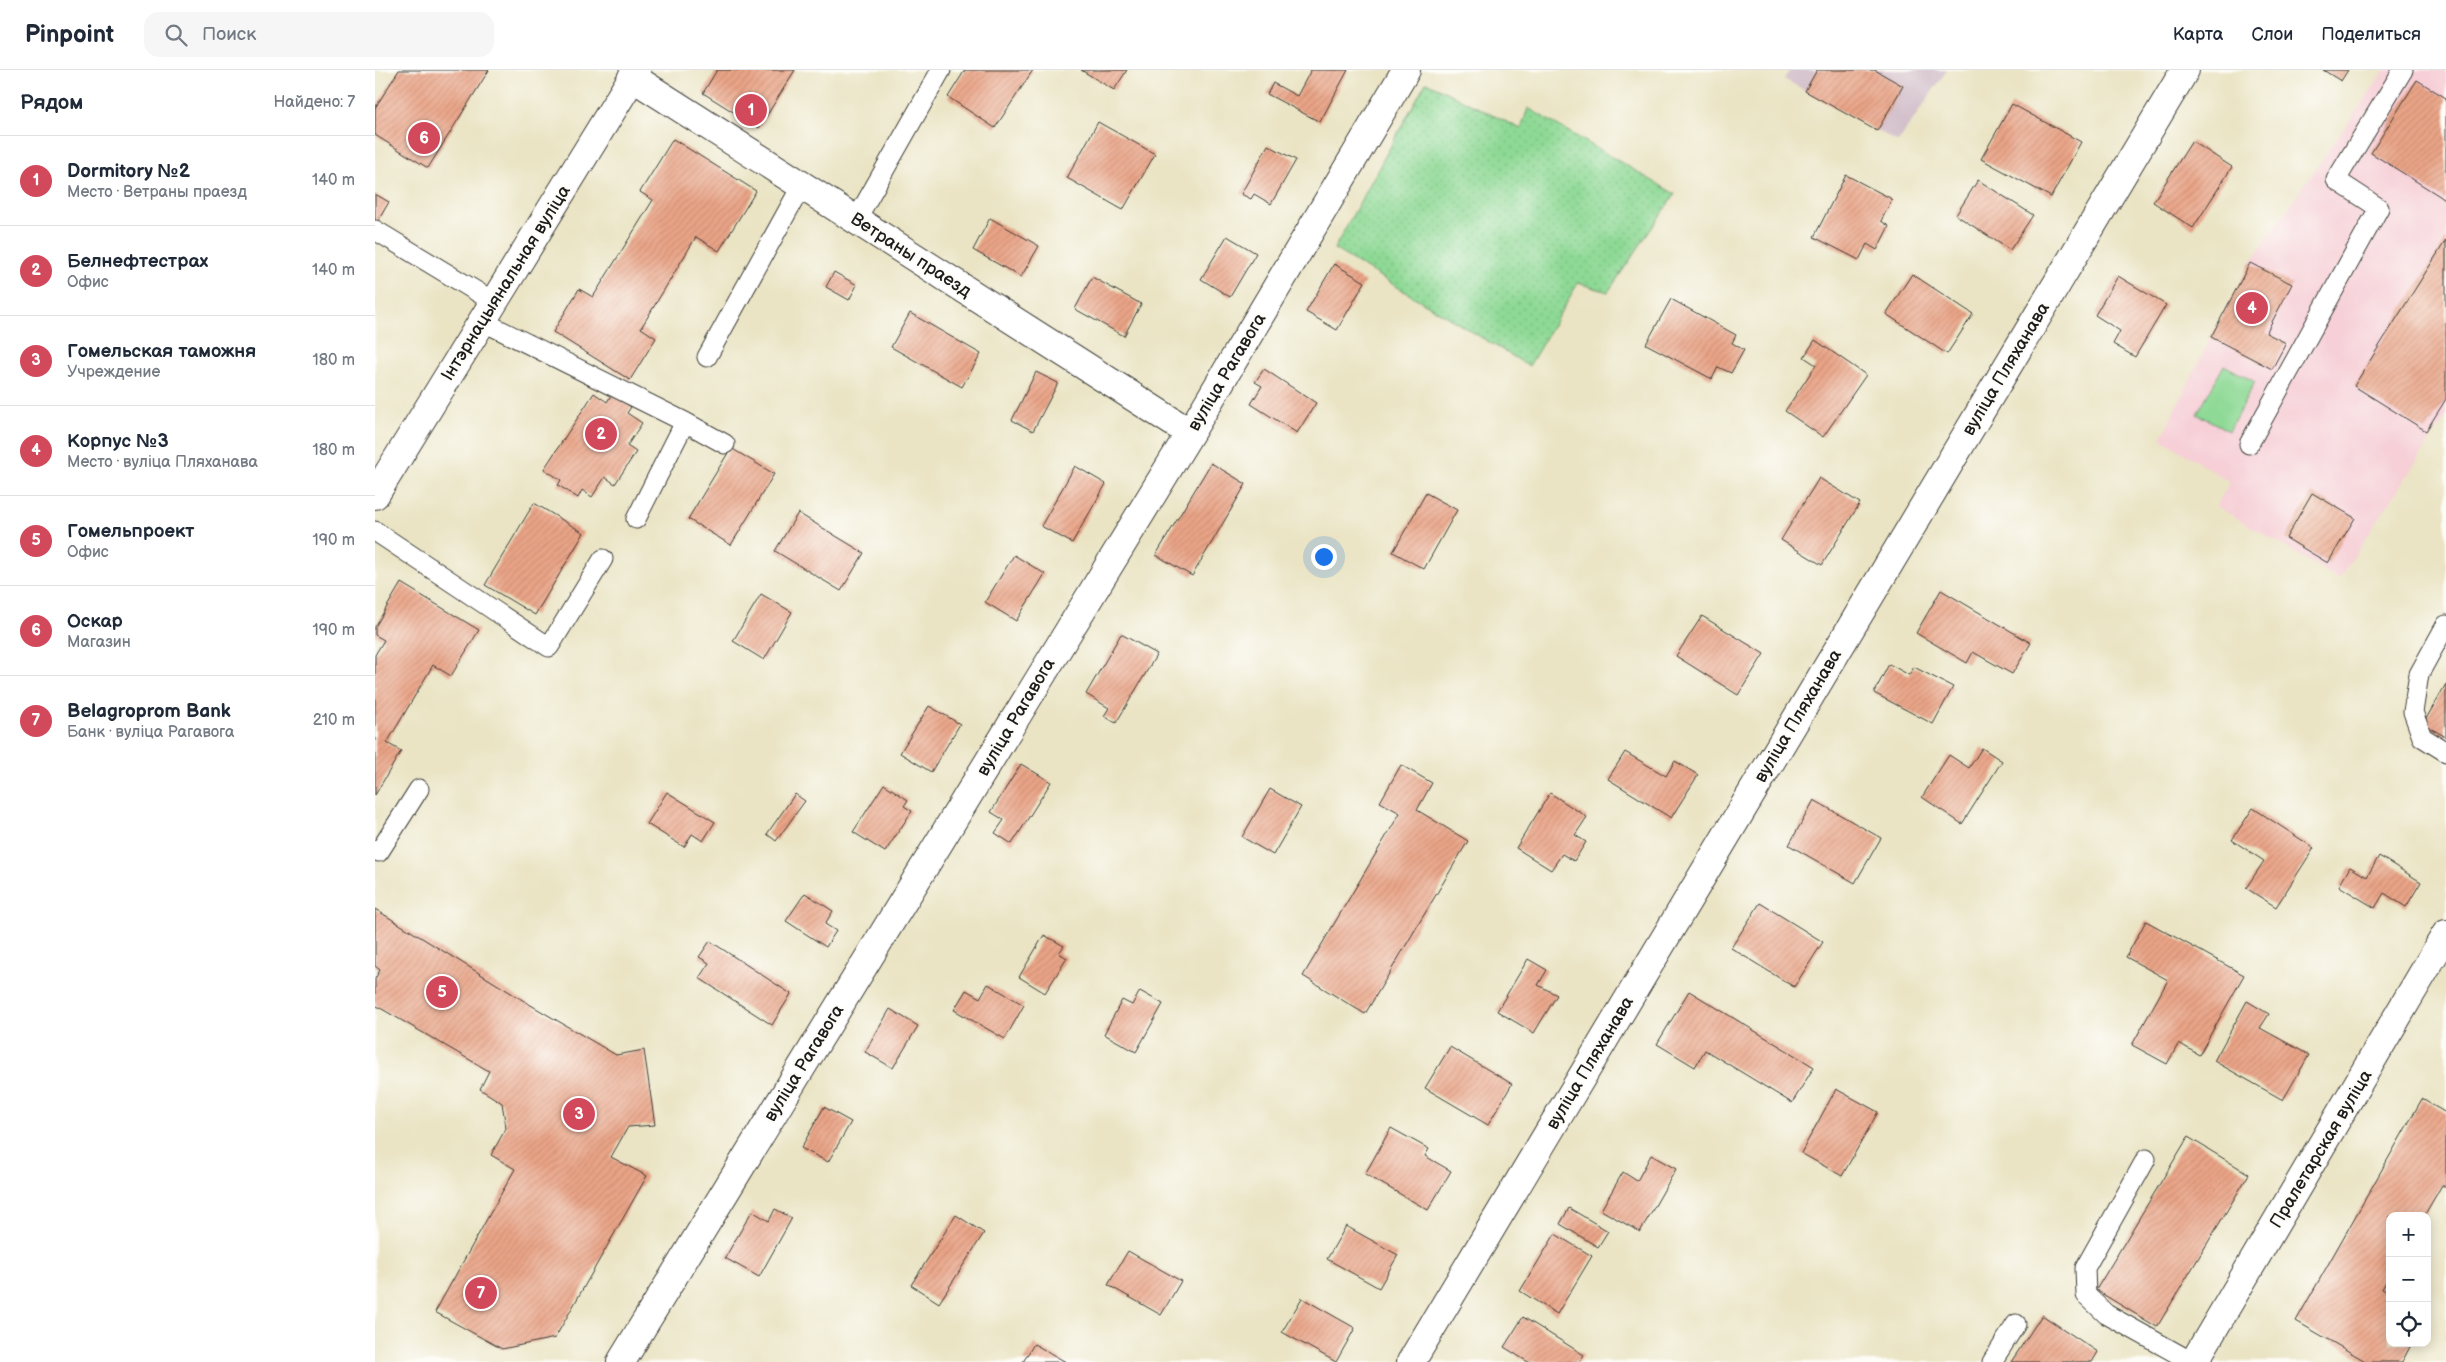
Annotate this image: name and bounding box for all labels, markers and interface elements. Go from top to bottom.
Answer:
search box [144,12,494,57]
text: Pinpoint [25,20,114,49]
icon: search [162,21,190,49]
text: Поиск [202,23,256,46]
text: Карта [2173,24,2223,45]
text: Слои [2251,24,2293,45]
text: Поделиться [2321,24,2421,45]
text: Рядом [20,90,83,115]
pin: 1 [735,91,767,129]
text: Найдено: 7 [273,93,355,112]
pin: 6 [408,119,440,157]
text: Dormitory №2 [67,160,190,183]
text: 1 [33,171,39,190]
text: 140 m [312,171,355,190]
street label: Інтэрнацыянальная вуліца [437,181,575,385]
text: Место · Ветраны праезд [67,183,247,202]
street label: Ветраны праезд [847,208,975,302]
text: Белнефтестрах [67,250,208,273]
text: 2 [31,261,41,280]
text: 140 m [312,261,355,280]
text: Офис [67,273,109,292]
pin: 4 [2236,289,2268,327]
street label: вуліца Пляханава [1958,298,2054,439]
street label: вуліца Рагавога [1184,309,1271,435]
text: Гомельская таможня [67,340,256,363]
text: 3 [31,351,41,370]
text: 180 m [313,351,355,370]
text: Учреждение [67,363,160,382]
pin: 2 [585,415,617,453]
text: Корпус №3 [67,430,169,453]
text: 4 [31,441,41,460]
text: 180 m [313,441,355,460]
text: Место · вуліца Пляханава [67,453,258,472]
text: Гомельпроект [67,520,194,543]
text: 5 [31,531,41,550]
text: 190 m [313,531,355,550]
text: Офис [67,543,109,562]
your location [1311,544,1337,570]
text: Оскар [67,610,123,633]
text: 6 [31,621,41,640]
text: 190 m [313,621,355,640]
text: Магазин [67,633,131,652]
street label: вуліца Пляханава [1750,645,1846,786]
street label: вуліца Рагавога [973,654,1060,780]
text: Belagroprom Bank [67,700,231,723]
text: 7 [32,711,40,730]
text: 210 m [313,711,355,730]
text: Банк · вуліца Рагавога [67,723,234,742]
pin: 5 [426,973,458,1011]
street label: вуліца Пляханава [1542,992,1638,1133]
street label: вуліца Рагавога [760,1000,849,1125]
street label: Пралетарская вуліца [2266,1066,2377,1232]
pin: 3 [563,1095,595,1133]
map controls [2386,1212,2431,1347]
button: + [2386,1212,2431,1257]
button: − [2386,1257,2431,1302]
pin: 7 [465,1274,497,1312]
button: locate [2386,1302,2431,1347]

